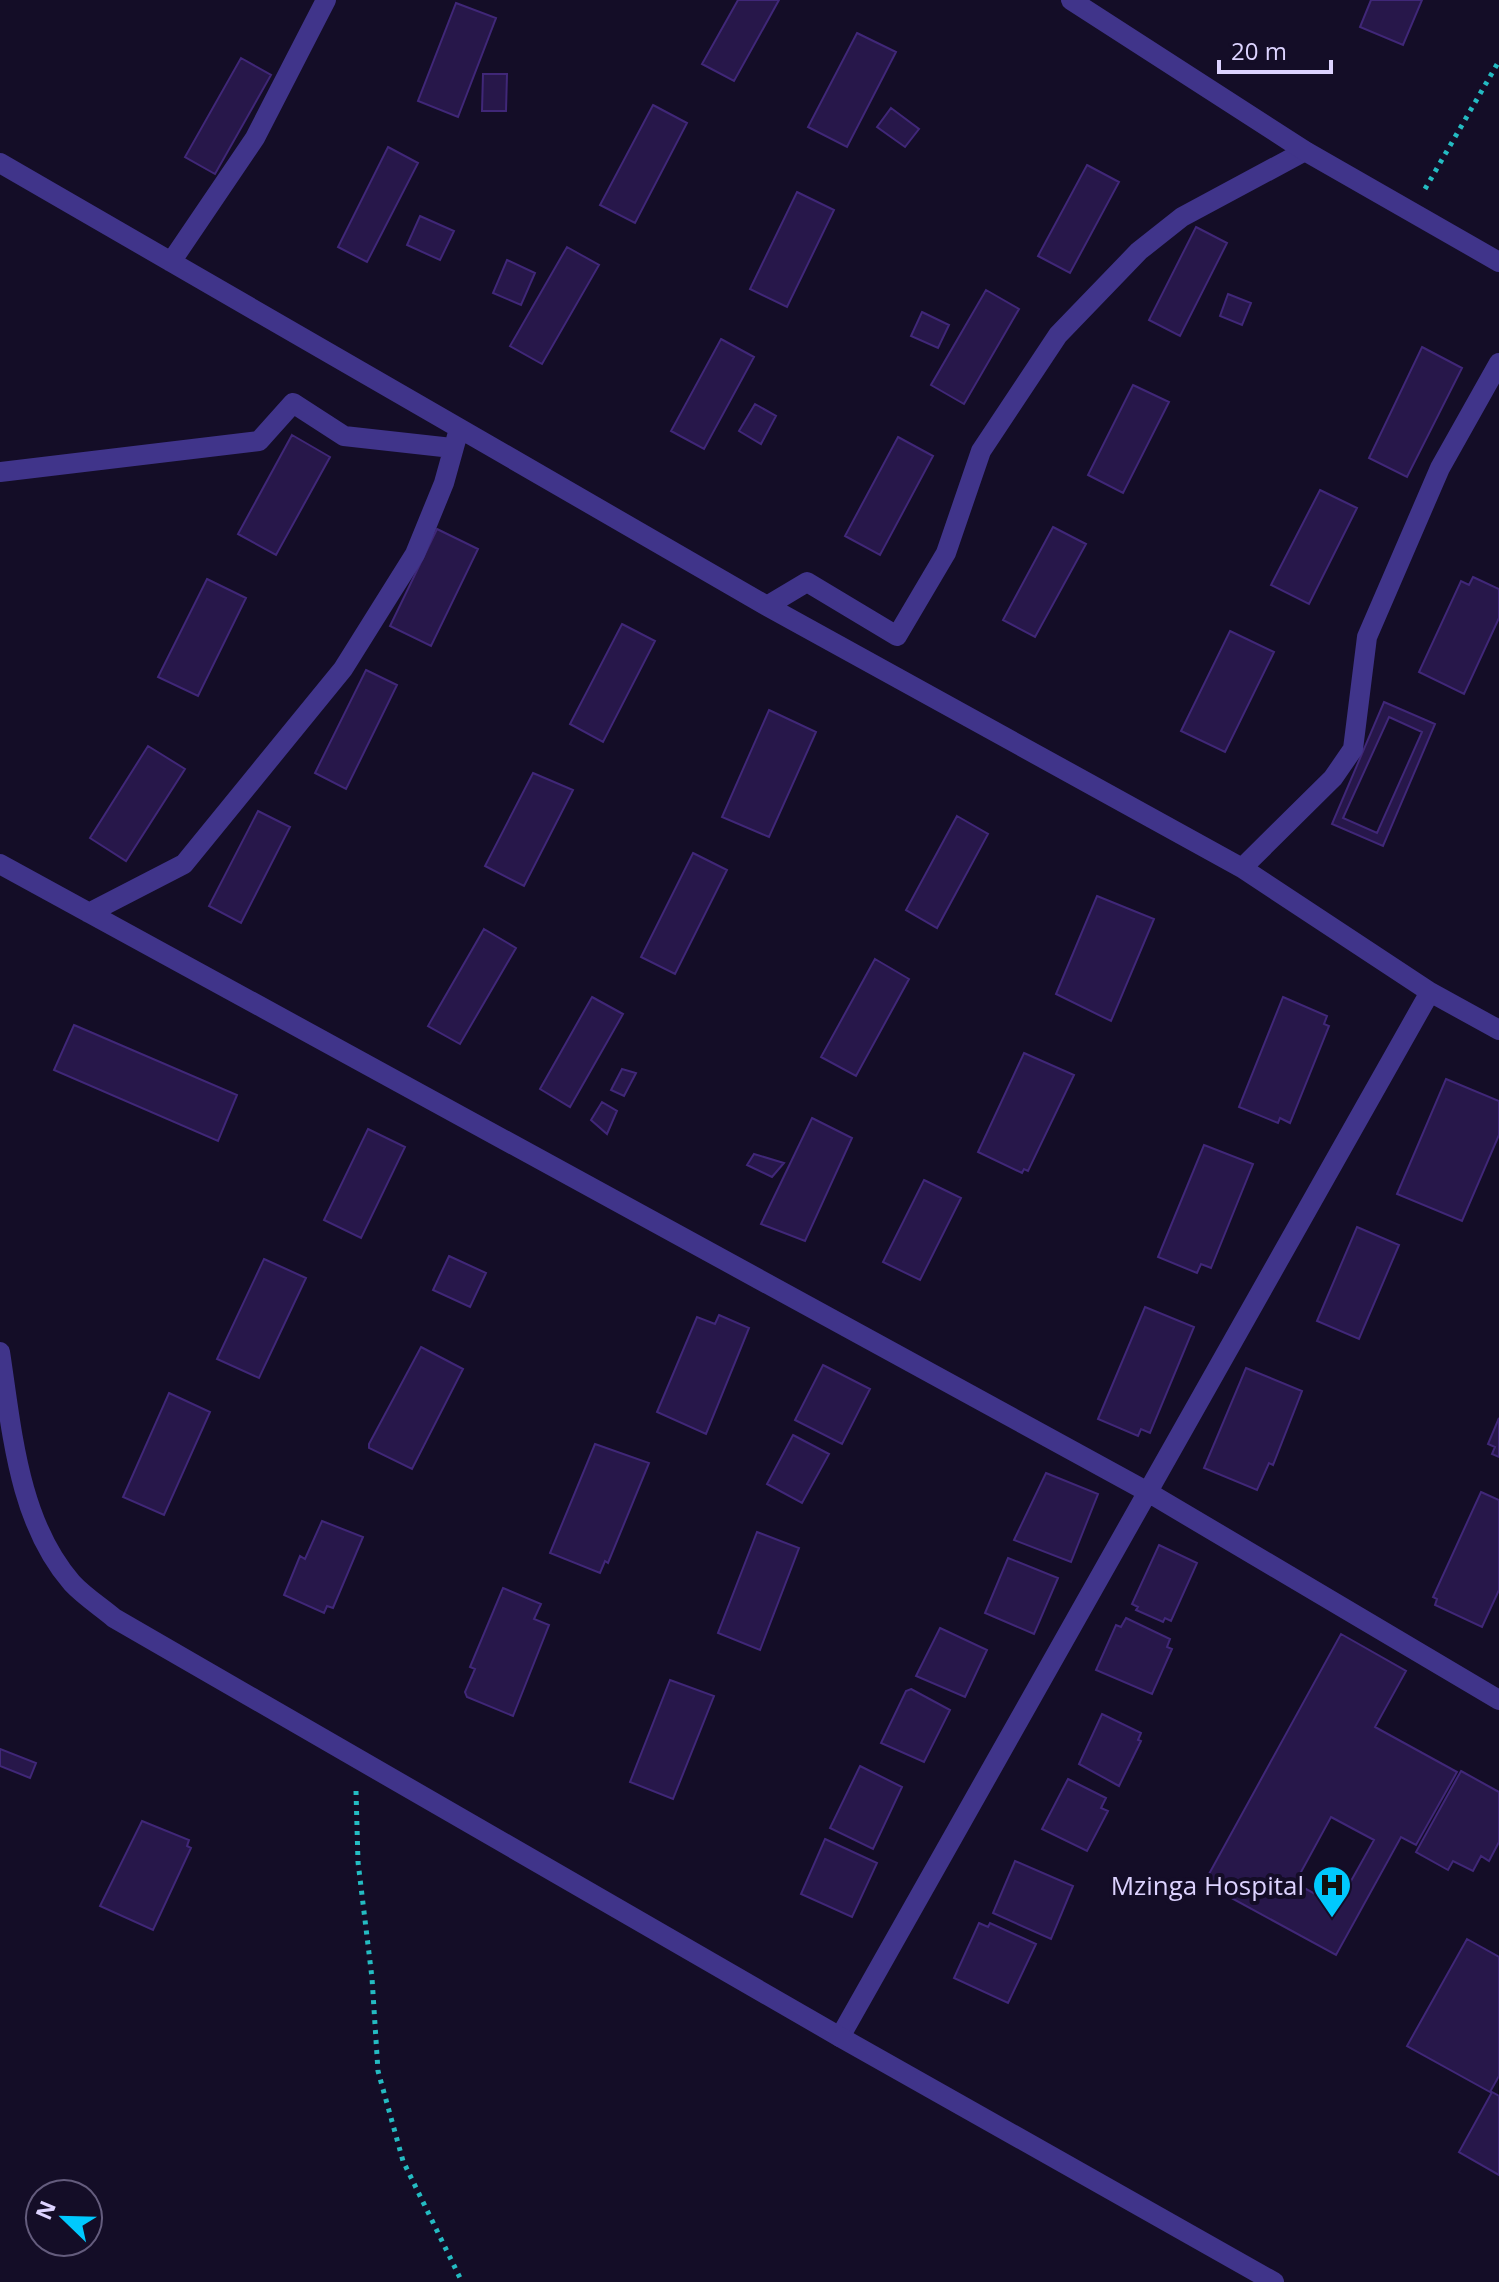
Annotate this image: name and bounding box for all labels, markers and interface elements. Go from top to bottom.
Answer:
scale bar [1219,24,1331,74]
text: 20 m [1231,34,1287,67]
hospital icon: Mzinga Hospital [1311,1864,1353,1919]
place label: Mzinga Hospital [1111,1867,1304,1903]
north arrow [24,2178,104,2258]
text: N [27,2196,62,2224]

